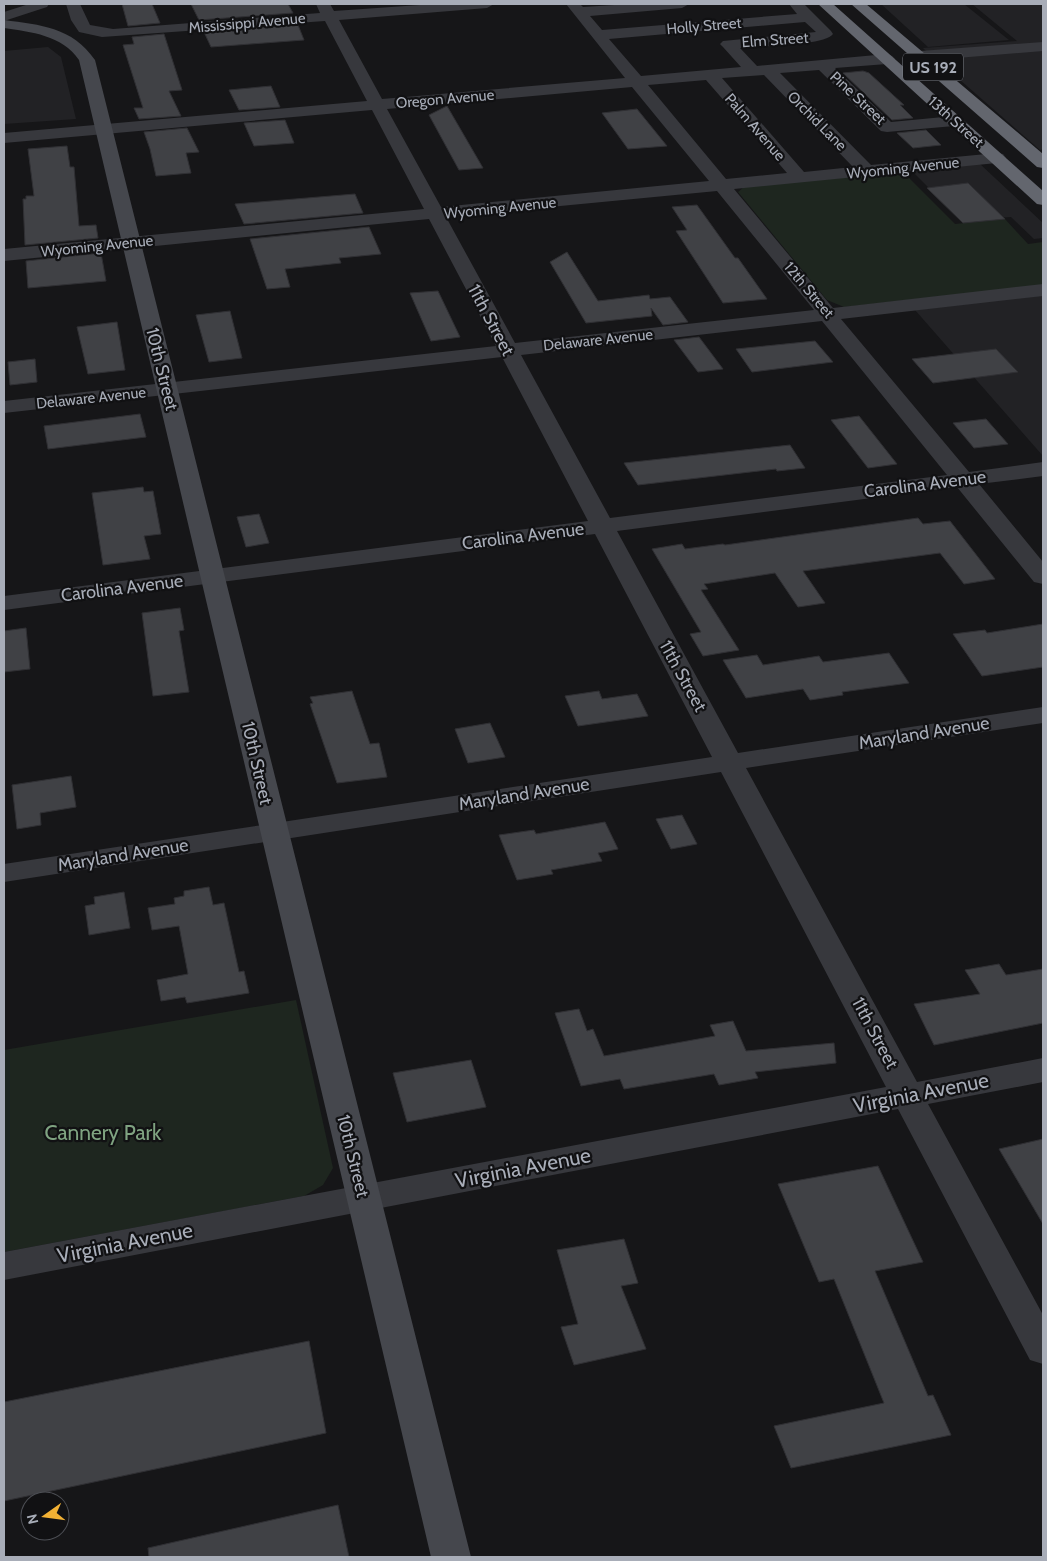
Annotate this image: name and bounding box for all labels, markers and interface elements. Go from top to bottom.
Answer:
street label: Mississippi Avenue [188,9,306,37]
street label: Holly Street [666,14,742,38]
street label: Elm Street [741,29,809,51]
road number: US 192 [903,54,963,80]
street label: Pine Street [826,68,890,128]
street label: Oregon Avenue [395,86,495,112]
street label: Orchid Lane [784,88,851,155]
street label: Palm Avenue [721,90,789,165]
street label: 13th Street [925,93,987,151]
street label: Wyoming Avenue [846,153,960,183]
street label: Wyoming Avenue [443,193,557,223]
street label: Wyoming Avenue [40,231,154,261]
street label: 12th Street [780,258,838,322]
street label: 11th Street [463,280,519,360]
street label: 10th Street [141,325,183,413]
street label: Delaware Avenue [542,325,654,355]
street label: Delaware Avenue [35,383,147,413]
street label: Carolina Avenue [863,466,987,502]
street label: Carolina Avenue [461,518,585,554]
street label: Carolina Avenue [60,570,184,606]
street label: 11th Street [655,637,711,715]
street label: Maryland Avenue [857,712,991,754]
street label: 10th Street [237,719,277,807]
street label: Maryland Avenue [457,773,591,815]
street label: Maryland Avenue [56,834,190,876]
street label: 11th Street [847,993,903,1073]
street label: Virginia Avenue [851,1067,991,1118]
street label: 10th Street [332,1112,374,1200]
park label: Cannery Park [44,1120,162,1145]
street label: Virginia Avenue [453,1142,593,1193]
street label: Virginia Avenue [55,1217,195,1268]
north arrow [20,1491,70,1541]
text: N [22,1512,42,1526]

